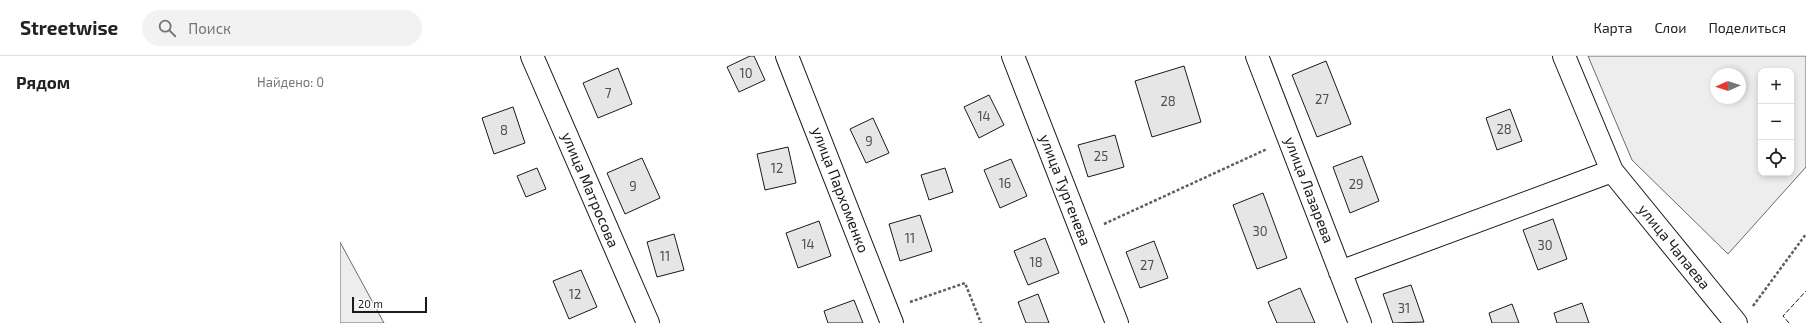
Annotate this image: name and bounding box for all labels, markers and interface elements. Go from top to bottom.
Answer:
search box [142,10,422,46]
text: Streetwise [20,16,118,39]
icon: search [156,17,178,39]
text: Поиск [188,19,231,37]
text: Карта [1593,19,1632,36]
text: Слои [1654,19,1686,36]
text: Поделиться [1708,19,1786,36]
house number: 10 [739,65,753,81]
north arrow [1710,68,1746,104]
map controls [1758,68,1794,176]
button: + [1758,68,1794,104]
text: Рядом [16,72,70,92]
text: Найдено: 0 [257,74,324,90]
house number: 7 [605,85,612,101]
house number: 27 [1315,91,1329,107]
house number: 28 [1160,93,1176,109]
button: − [1758,104,1794,140]
house number: 14 [977,108,991,124]
house number: 28 [1496,121,1512,137]
house number: 8 [500,122,508,138]
street label: улица Пархоменко [808,124,873,255]
street label: улица Матросова [558,129,623,250]
street label: улица Тургенева [1035,131,1095,248]
house number: 9 [865,133,873,149]
street label: улица Лазарева [1280,134,1338,246]
button: locate [1758,140,1794,176]
house number: 25 [1094,148,1108,164]
house number: 12 [771,160,783,176]
house number: 16 [999,175,1011,191]
house number: 29 [1349,176,1363,192]
house number: 9 [629,178,637,194]
street label: улица Чапаева [1634,200,1715,293]
house number: 30 [1252,223,1268,239]
house number: 11 [905,230,915,246]
house number: 14 [801,236,815,252]
house number: 30 [1537,237,1553,253]
house number: 11 [660,248,670,264]
house number: 18 [1029,254,1043,270]
house number: 27 [1140,257,1154,273]
house number: 12 [569,286,581,302]
scale bar [352,295,427,314]
text: 20 m [358,297,383,310]
house number: 31 [1398,300,1410,316]

